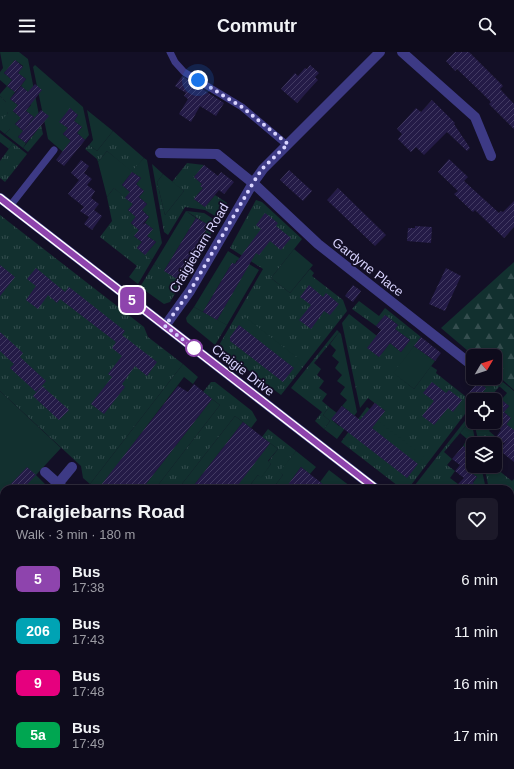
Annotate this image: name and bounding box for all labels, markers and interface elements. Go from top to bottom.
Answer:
icon: menu [16,15,38,37]
icon: search [476,15,498,37]
text: Commutr [217,16,297,36]
your location [188,70,208,90]
street label: Craigiebarn Road [166,200,232,296]
street label: Gardyne Place [329,235,407,299]
line badge: 5 [119,287,145,313]
text: 5 [128,292,136,308]
unlabelled marker [185,339,203,357]
street label: Craigie Drive [209,341,277,399]
north arrow [466,349,502,385]
map controls [466,349,502,473]
button: locate [466,393,502,429]
button: layers [466,437,502,473]
button: heart [456,498,498,540]
text: Craigiebarns Road [16,501,185,522]
text: Walk · 3 min · 180 m [16,527,135,542]
text: Bus [72,563,100,580]
text: 5 [34,571,42,587]
text: 6 min [461,571,498,588]
text: 17:38 [72,580,105,595]
text: Bus [72,615,100,632]
text: 206 [26,623,50,639]
text: 11 min [454,623,498,640]
text: 17:43 [72,632,105,647]
text: Bus [72,667,100,684]
text: 9 [34,675,42,691]
text: 16 min [453,675,498,692]
text: 17:48 [72,684,105,699]
text: Bus [72,719,100,736]
text: 5a [30,727,46,743]
text: 17 min [453,727,498,744]
text: 17:49 [72,736,105,751]

